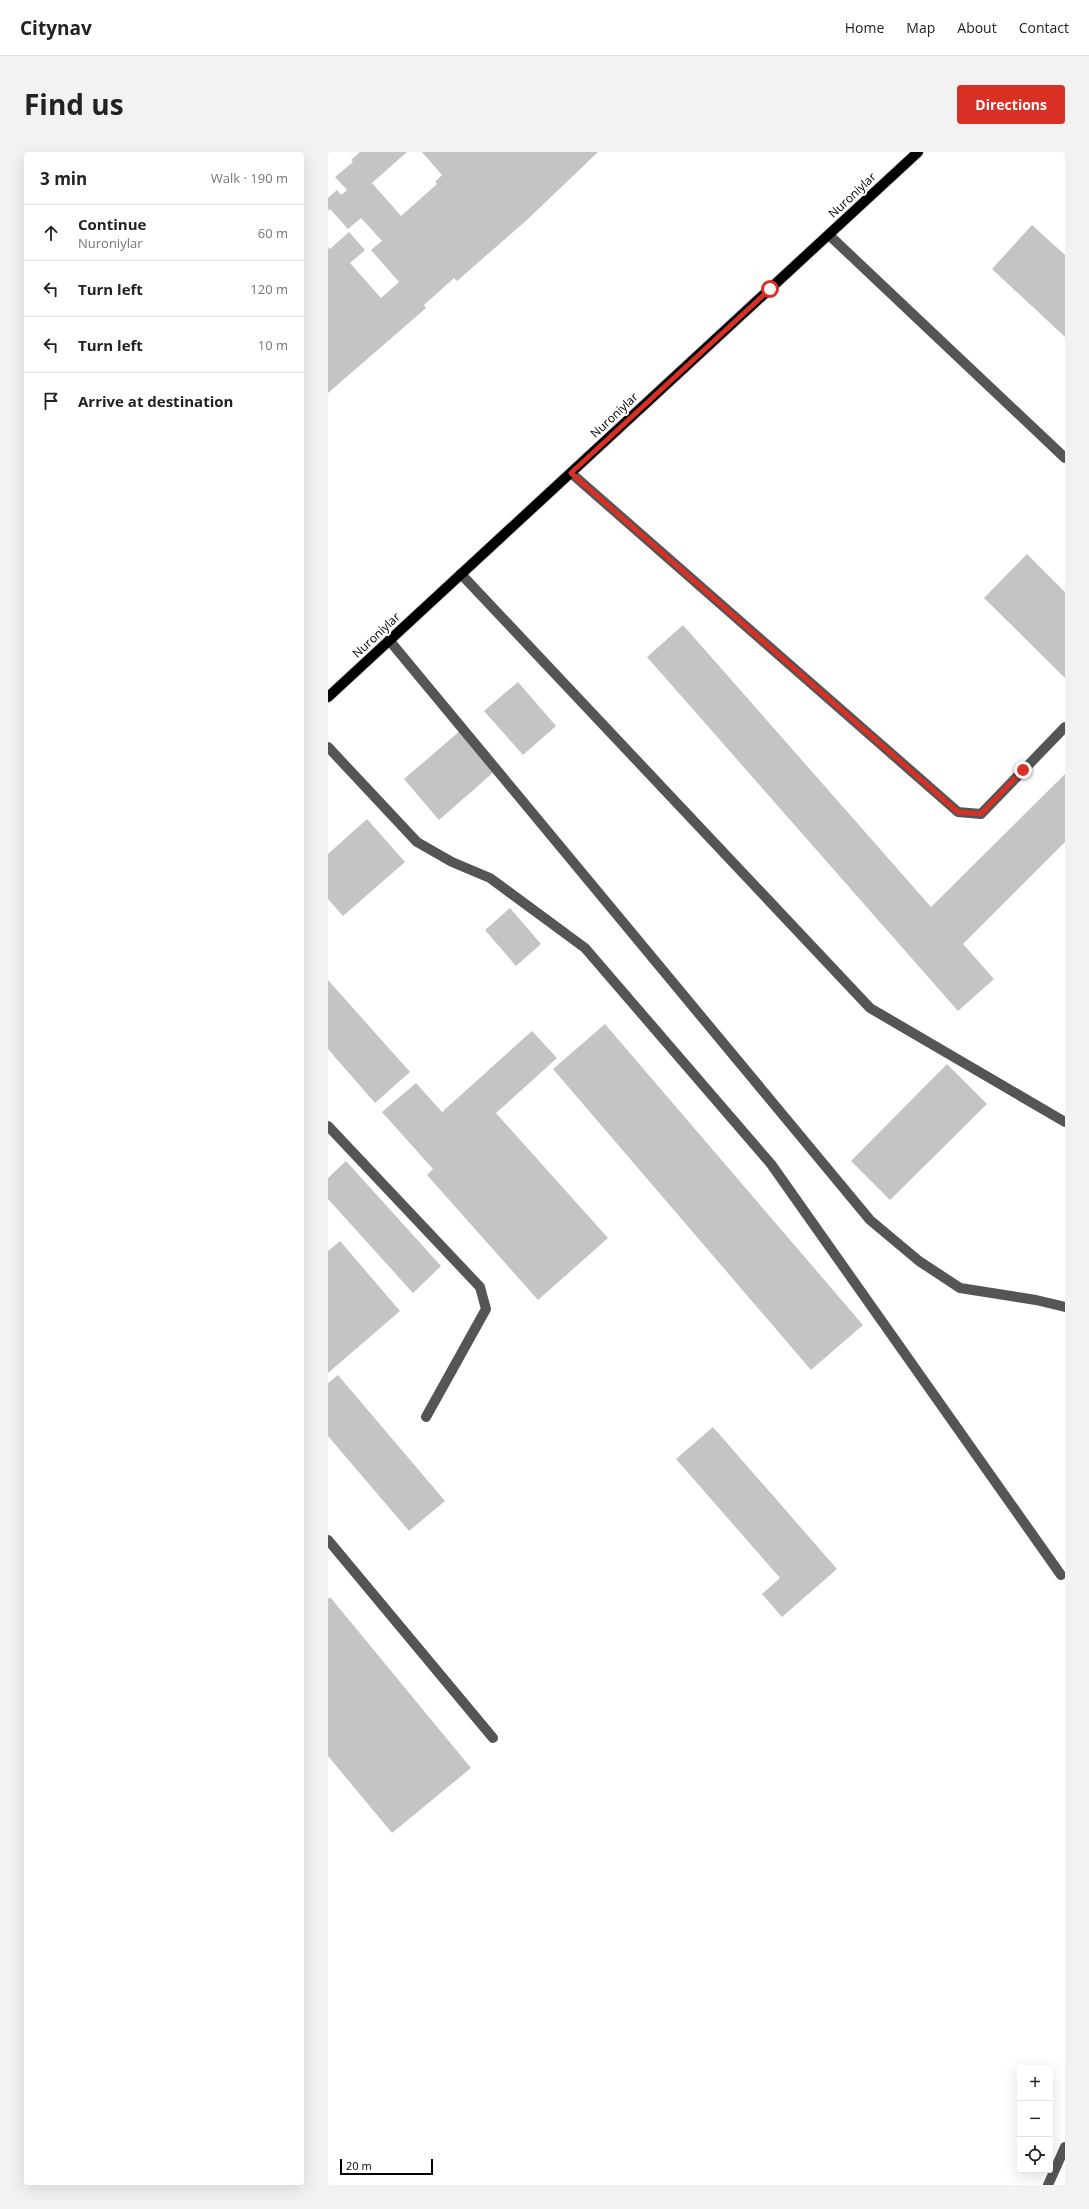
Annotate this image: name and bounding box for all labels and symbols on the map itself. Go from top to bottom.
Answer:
street label: Nuroniylar [824,168,880,222]
route start [761,280,779,298]
street label: Nuroniylar [586,388,642,442]
street label: Nuroniylar [348,608,404,662]
route end [1014,761,1032,779]
scale bar [340,2157,433,2176]

